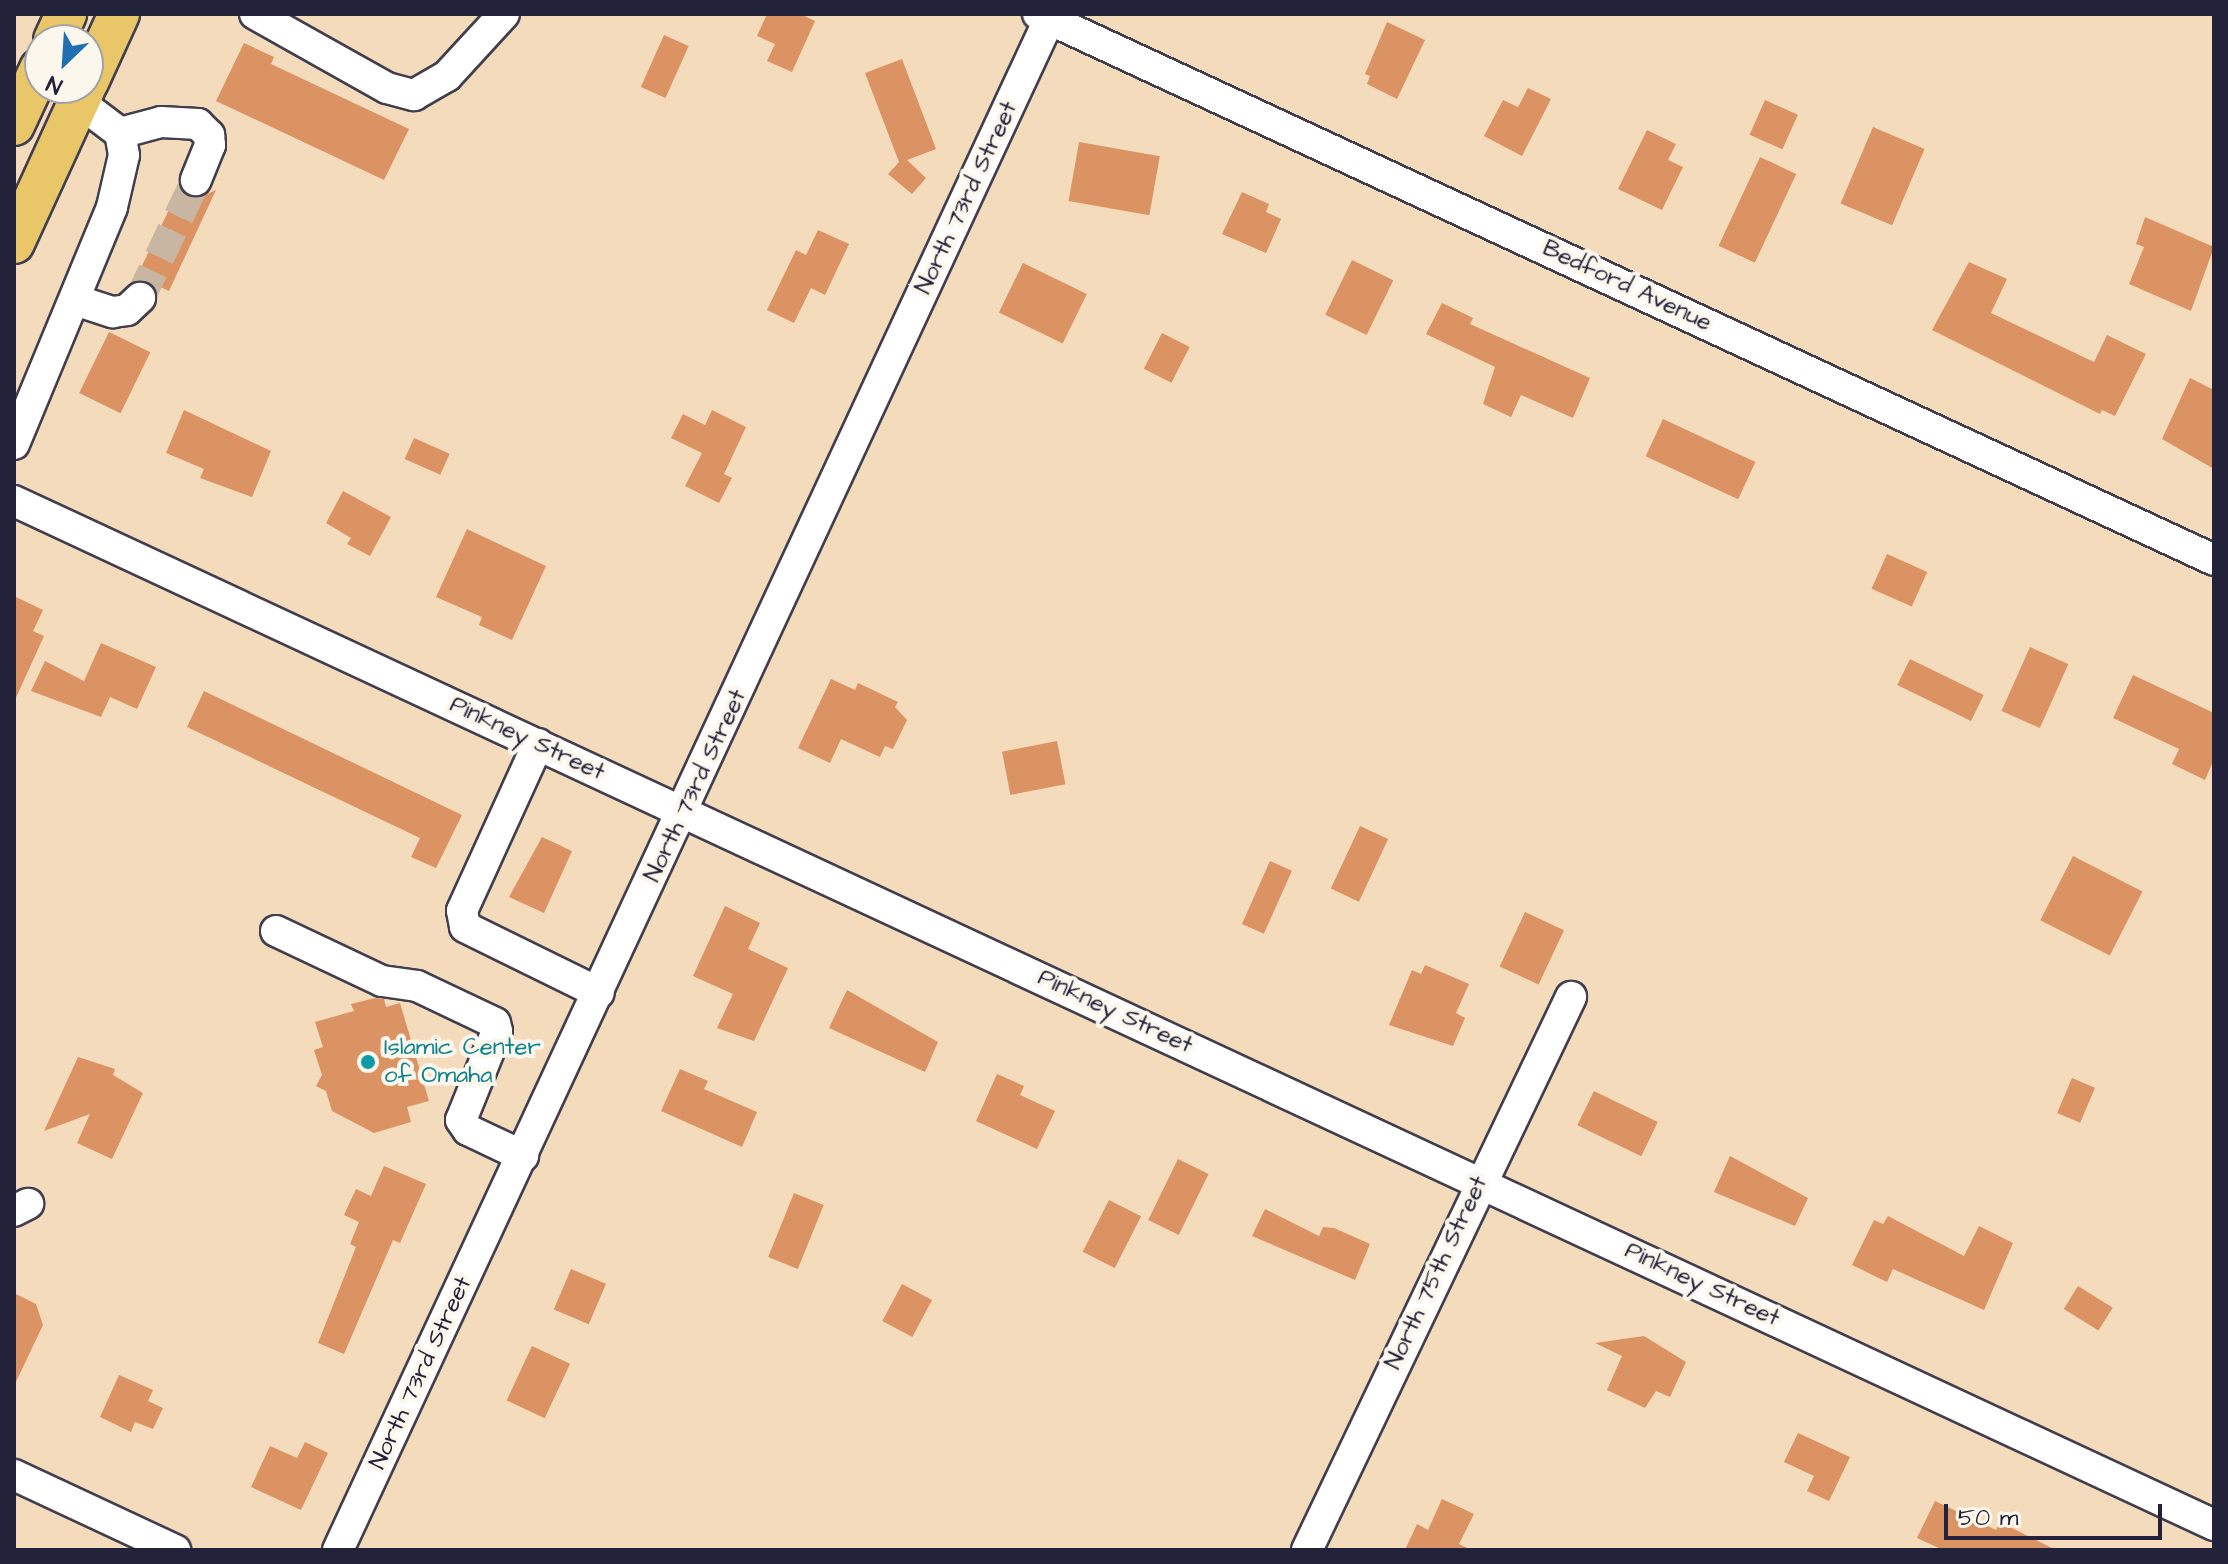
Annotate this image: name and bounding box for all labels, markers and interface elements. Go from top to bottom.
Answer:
north arrow [24,24,104,104]
text: N [42,67,67,101]
street label: North 73rd Street [910,97,1024,299]
street label: Bedford Avenue [1538,234,1716,338]
street label: North 73rd Street [639,685,753,887]
street label: Pinkney Street [445,691,609,787]
street label: Pinkney Street [1033,964,1197,1060]
place label: Islamic Center of Omaha [384,1034,541,1090]
marker: Islamic Center of Omaha [359,1053,377,1071]
street label: North 75th Street [1380,1172,1494,1374]
street label: Pinkney Street [1620,1237,1784,1333]
street label: North 73rd Street [364,1272,478,1474]
scale bar [1948,1488,2166,1538]
text: 50 m [1958,1501,2018,1535]

